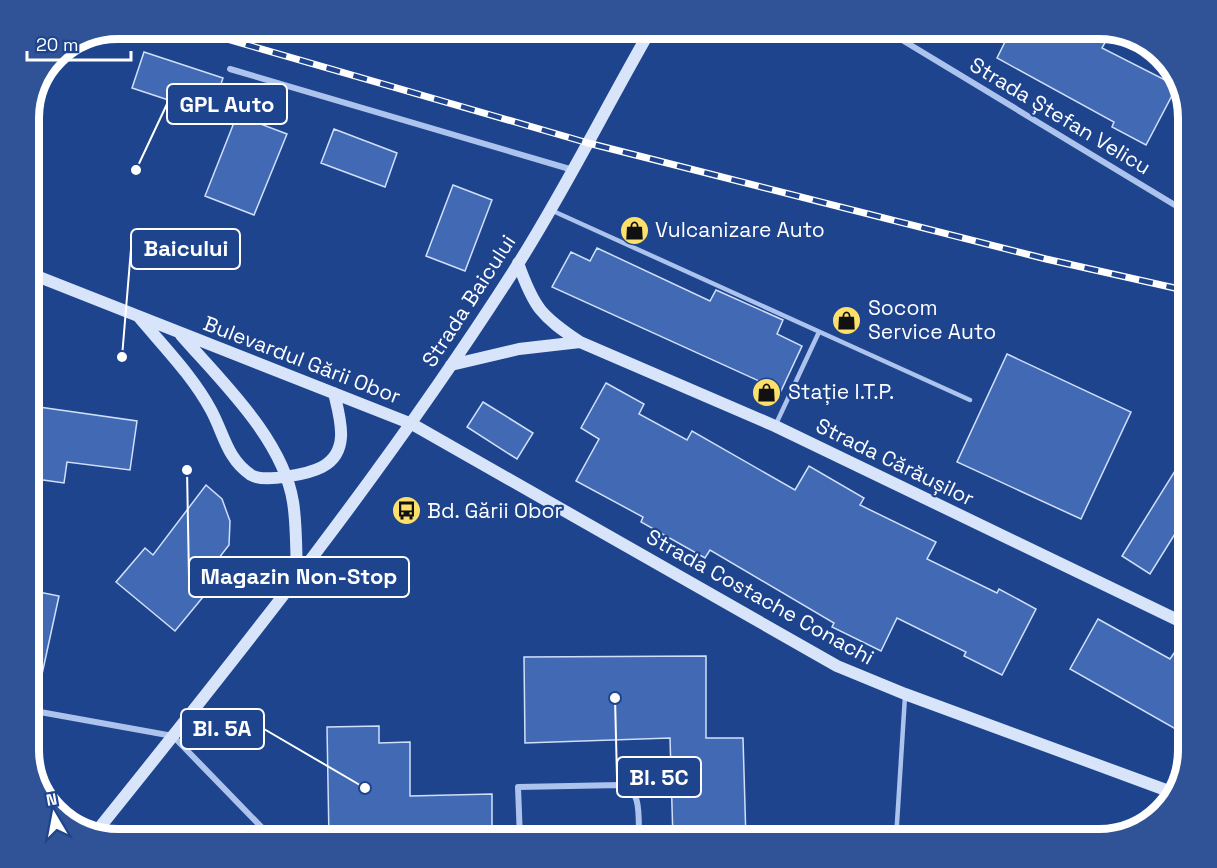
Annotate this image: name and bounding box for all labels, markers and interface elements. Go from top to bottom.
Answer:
scale bar [27,24,130,62]
text: 20 m [36,33,79,56]
street label: Strada Ștefan Velicu [965,51,1156,180]
callout: GPL Auto [167,84,287,124]
text: GPL Auto [179,90,275,118]
shop icon: Vulcanizare Auto [618,214,650,246]
place label: Vulcanizare Auto [655,216,825,243]
callout: Baicului [131,229,240,269]
street label: Strada Baicului [416,229,521,372]
text: Baicului [144,234,228,262]
place label: Socom Service Auto [868,294,996,345]
shop icon: Socom Service Auto [831,304,863,336]
street label: Bulevardul Gării Obor [200,309,405,410]
shop icon: Stație I.T.P. [751,376,783,408]
place label: Stație I.T.P. [788,378,894,405]
street label: Strada Cărăușilor [812,412,979,512]
bus stop icon: Bd. Gării Obor [390,495,422,527]
place label: Bd. Gării Obor [427,497,563,524]
street label: Strada Costache Conachi [642,523,879,671]
callout: Magazin Non-Stop [189,557,409,597]
text: Magazin Non-Stop [201,562,397,590]
callout: Bl. 5A [181,709,264,749]
text: Bl. 5A [192,714,252,742]
callout: Bl. 5C [617,757,701,797]
text: Bl. 5C [629,763,689,791]
north arrow [24,784,84,844]
text: N [44,788,59,811]

